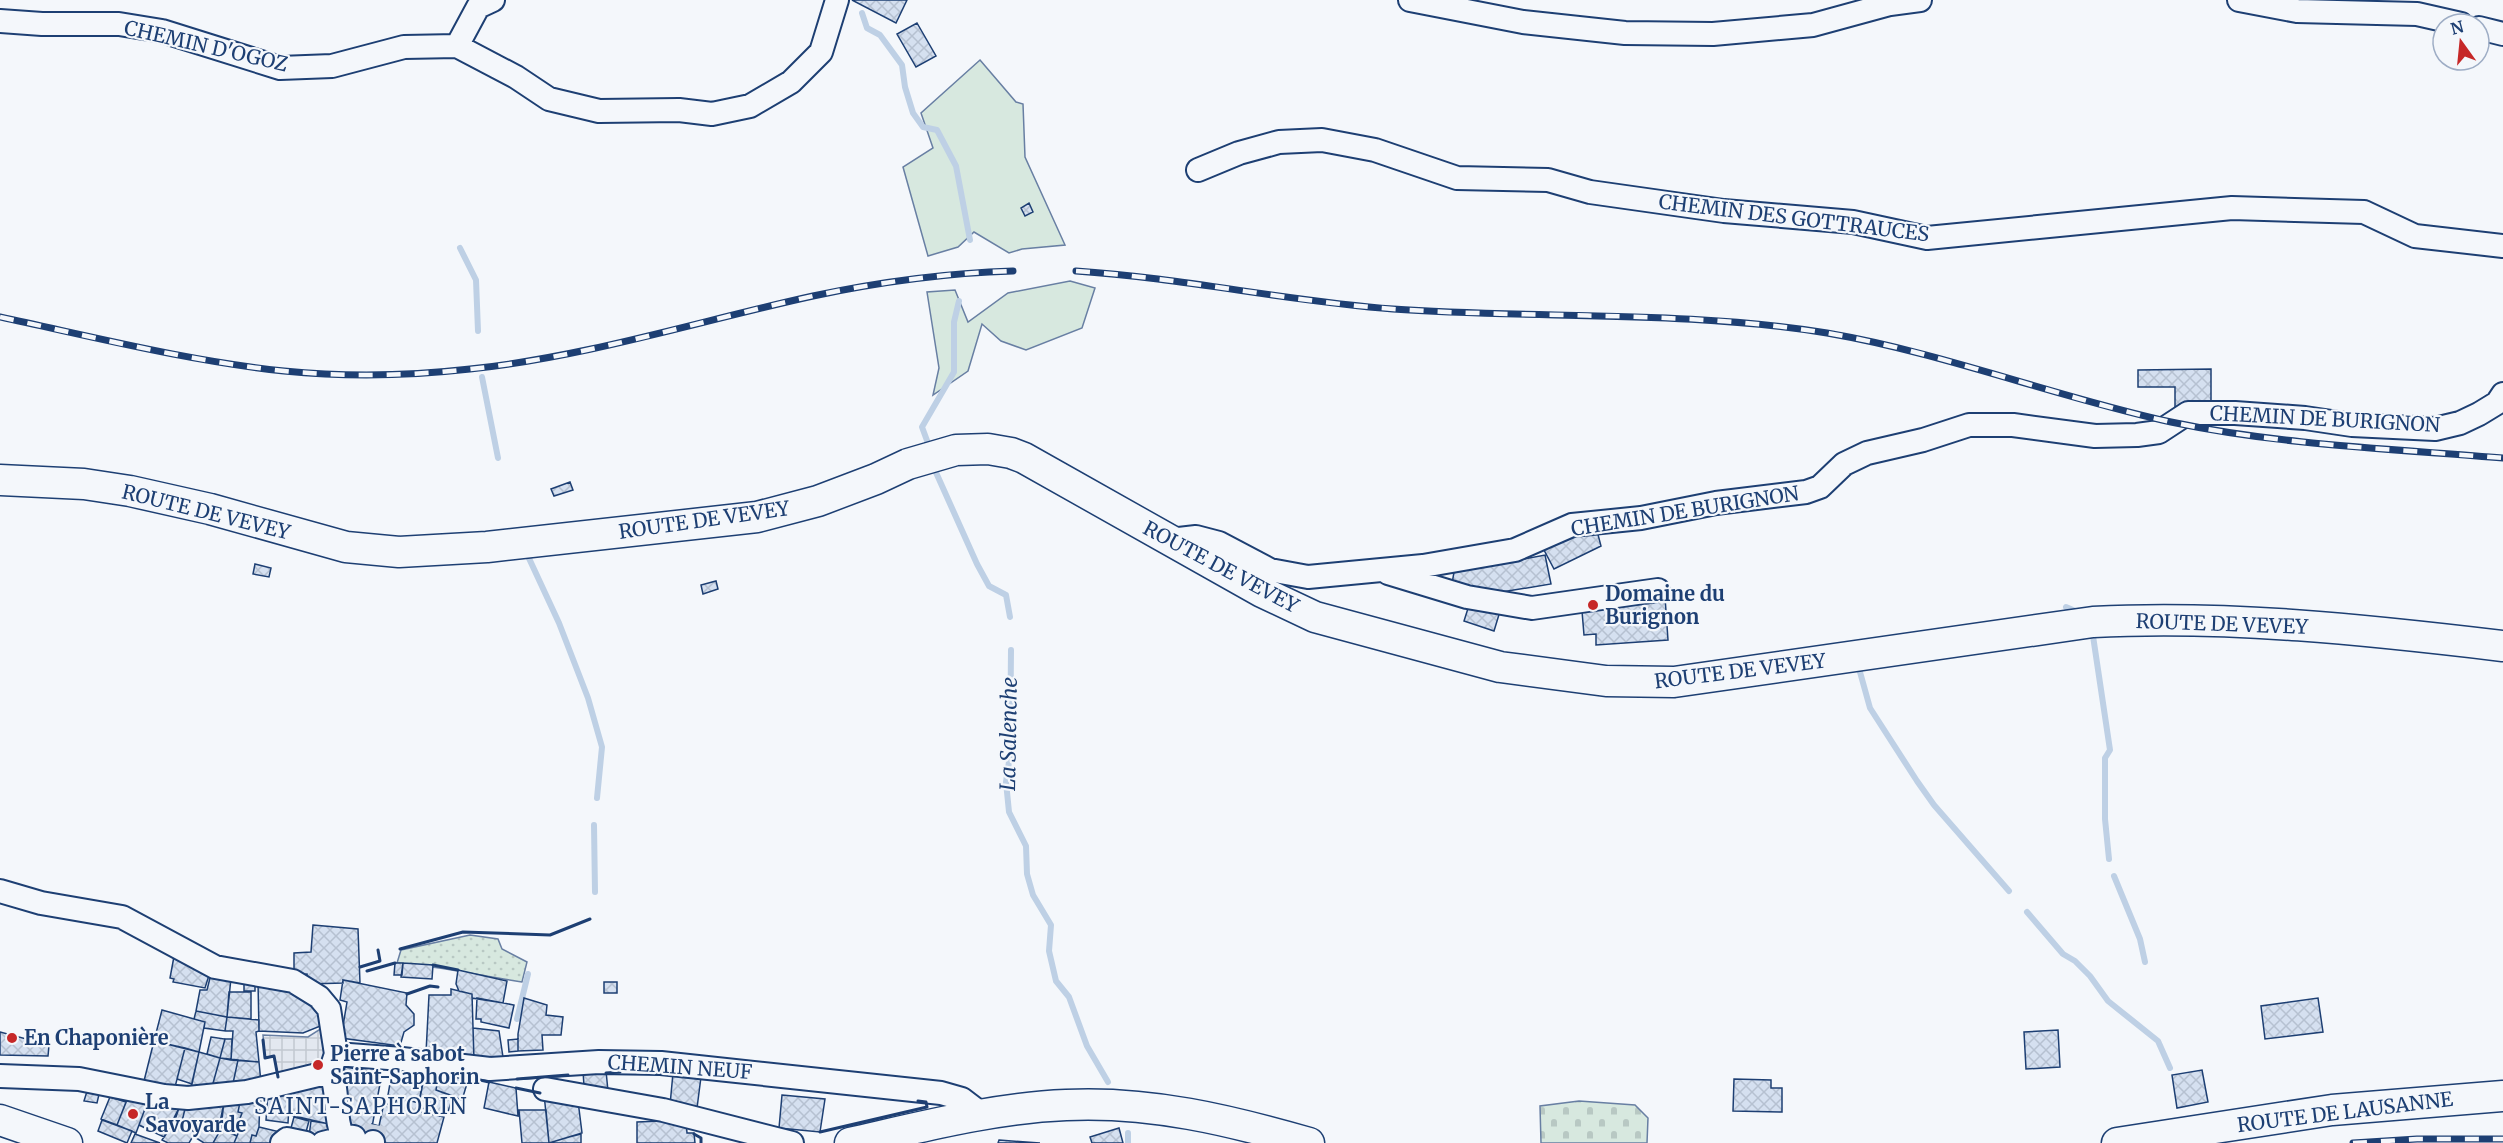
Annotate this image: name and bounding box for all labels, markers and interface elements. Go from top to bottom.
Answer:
north arrow [2431,12,2491,72]
street label: CHEMIN D'OGOZ [122,15,290,77]
text: N [2448,16,2466,39]
street label: CHEMIN DES GOTTRAUCES [1657,188,1931,247]
street label: CHEMIN DE BURIGNON [2209,400,2441,437]
street label: ROUTE DE VEVEY [119,479,294,545]
street label: CHEMIN DE BURIGNON [1569,480,1801,541]
street label: ROUTE DE VEVEY [617,495,792,544]
street label: ROUTE DE VEVEY [1139,515,1304,619]
place label: Domaine du Burignon [1605,581,1725,629]
marker: Domaine du Burignon [1586,598,1600,612]
street label: ROUTE DE VEVEY [2135,608,2310,639]
street label: ROUTE DE VEVEY [1653,647,1828,693]
water label: La Salenche [994,677,1023,791]
place label: En Chaponière [24,1025,169,1050]
marker: En Chaponière [5,1031,19,1045]
place label: Pierre à sabot Saint-Saphorin [330,1041,480,1089]
street label: CHEMIN NEUF [607,1049,753,1084]
marker: Pierre à sabot Saint-Saphorin [311,1058,325,1072]
street label: ROUTE DE LAUSANNE [2236,1086,2455,1137]
place label: La Savoyarde [145,1089,247,1137]
district label: SAINT-SAPHORIN [254,1092,468,1120]
marker: La Savoyarde [126,1107,140,1121]

